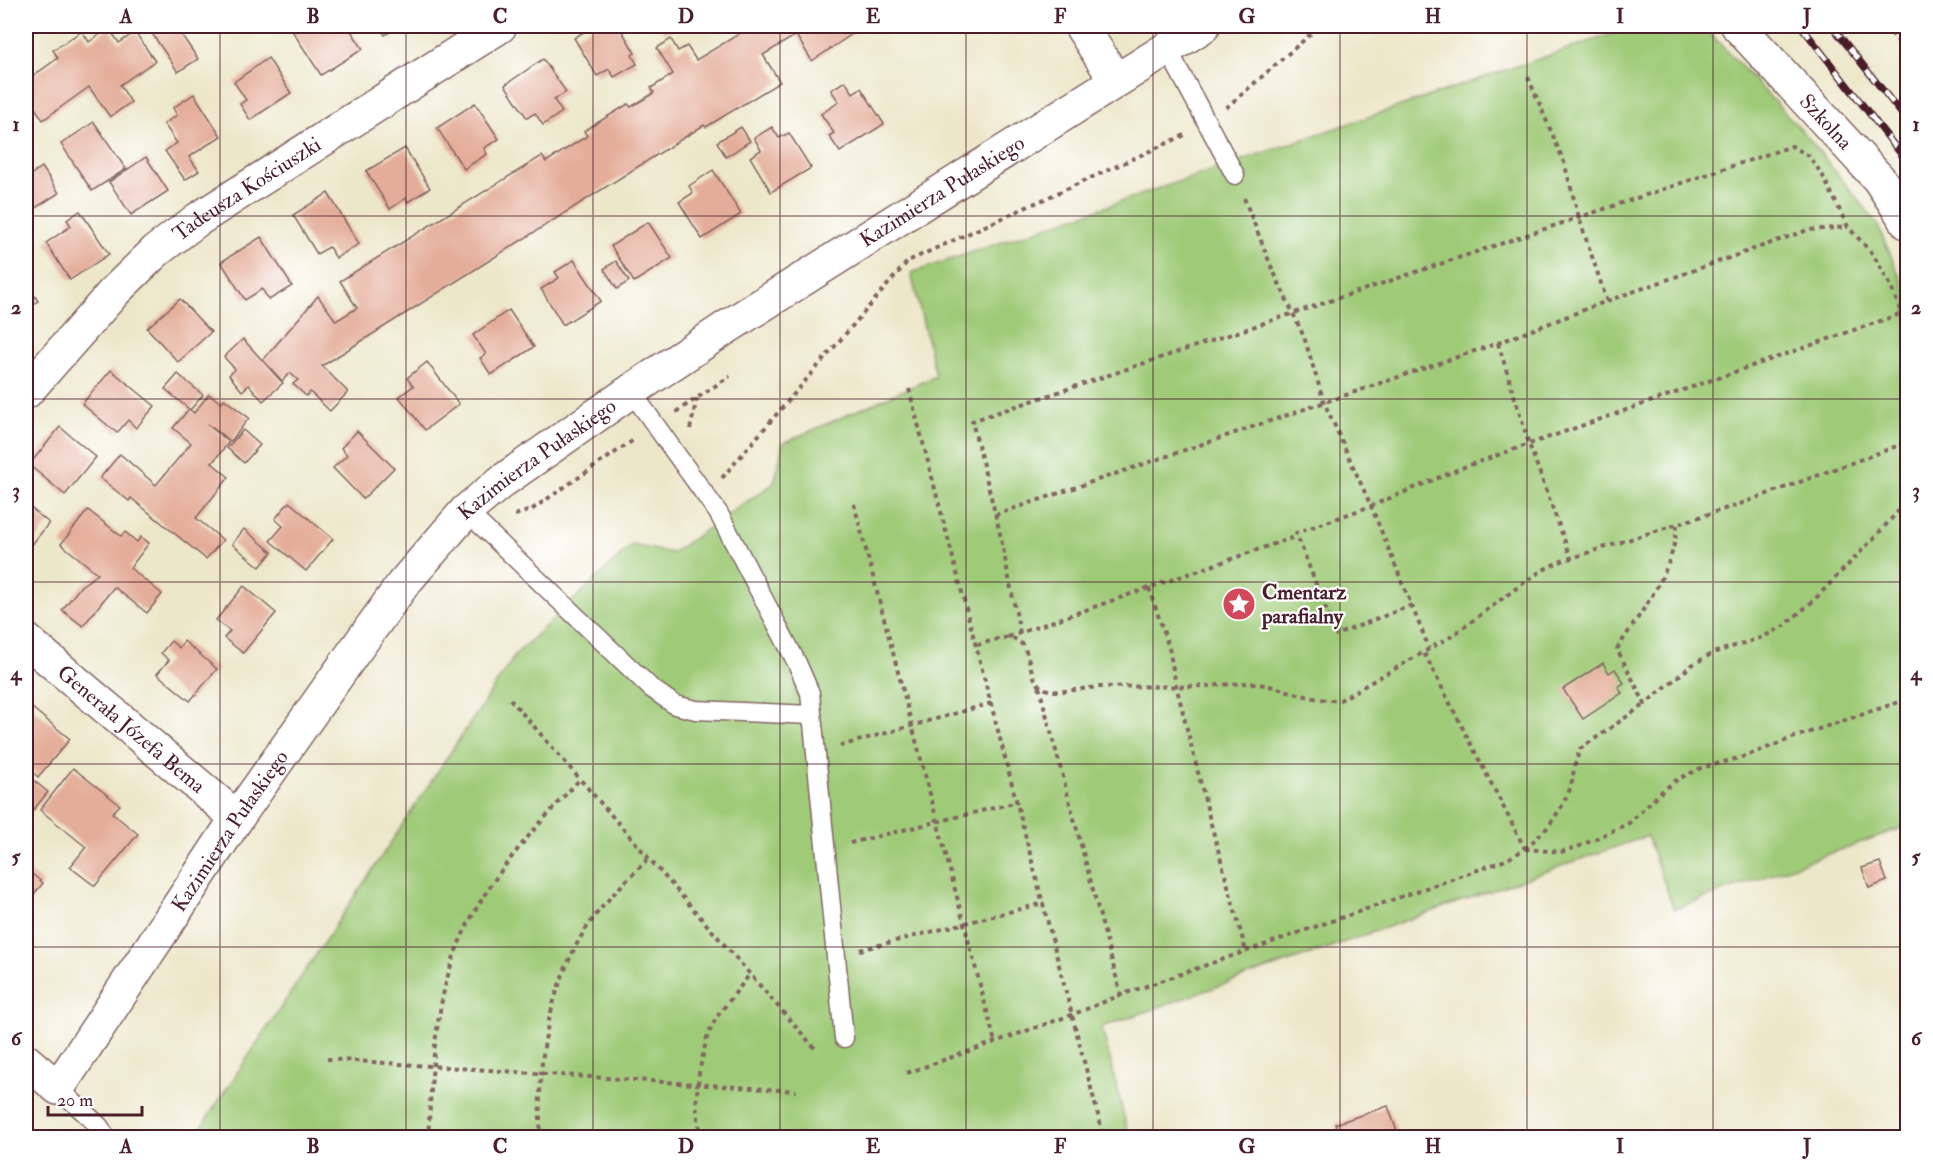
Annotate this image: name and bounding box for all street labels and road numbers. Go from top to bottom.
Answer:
street label: Szkolna [1794,88,1859,155]
street label: Kazimierza Pułaskiego [855,129,1029,253]
street label: Tadeusza Kościuszki [167,130,326,247]
street label: Kazimierza Pułaskiego [452,392,621,526]
street label: Generała Józefa Bema [52,659,211,799]
street label: Kazimierza Pułaskiego [165,745,294,917]

